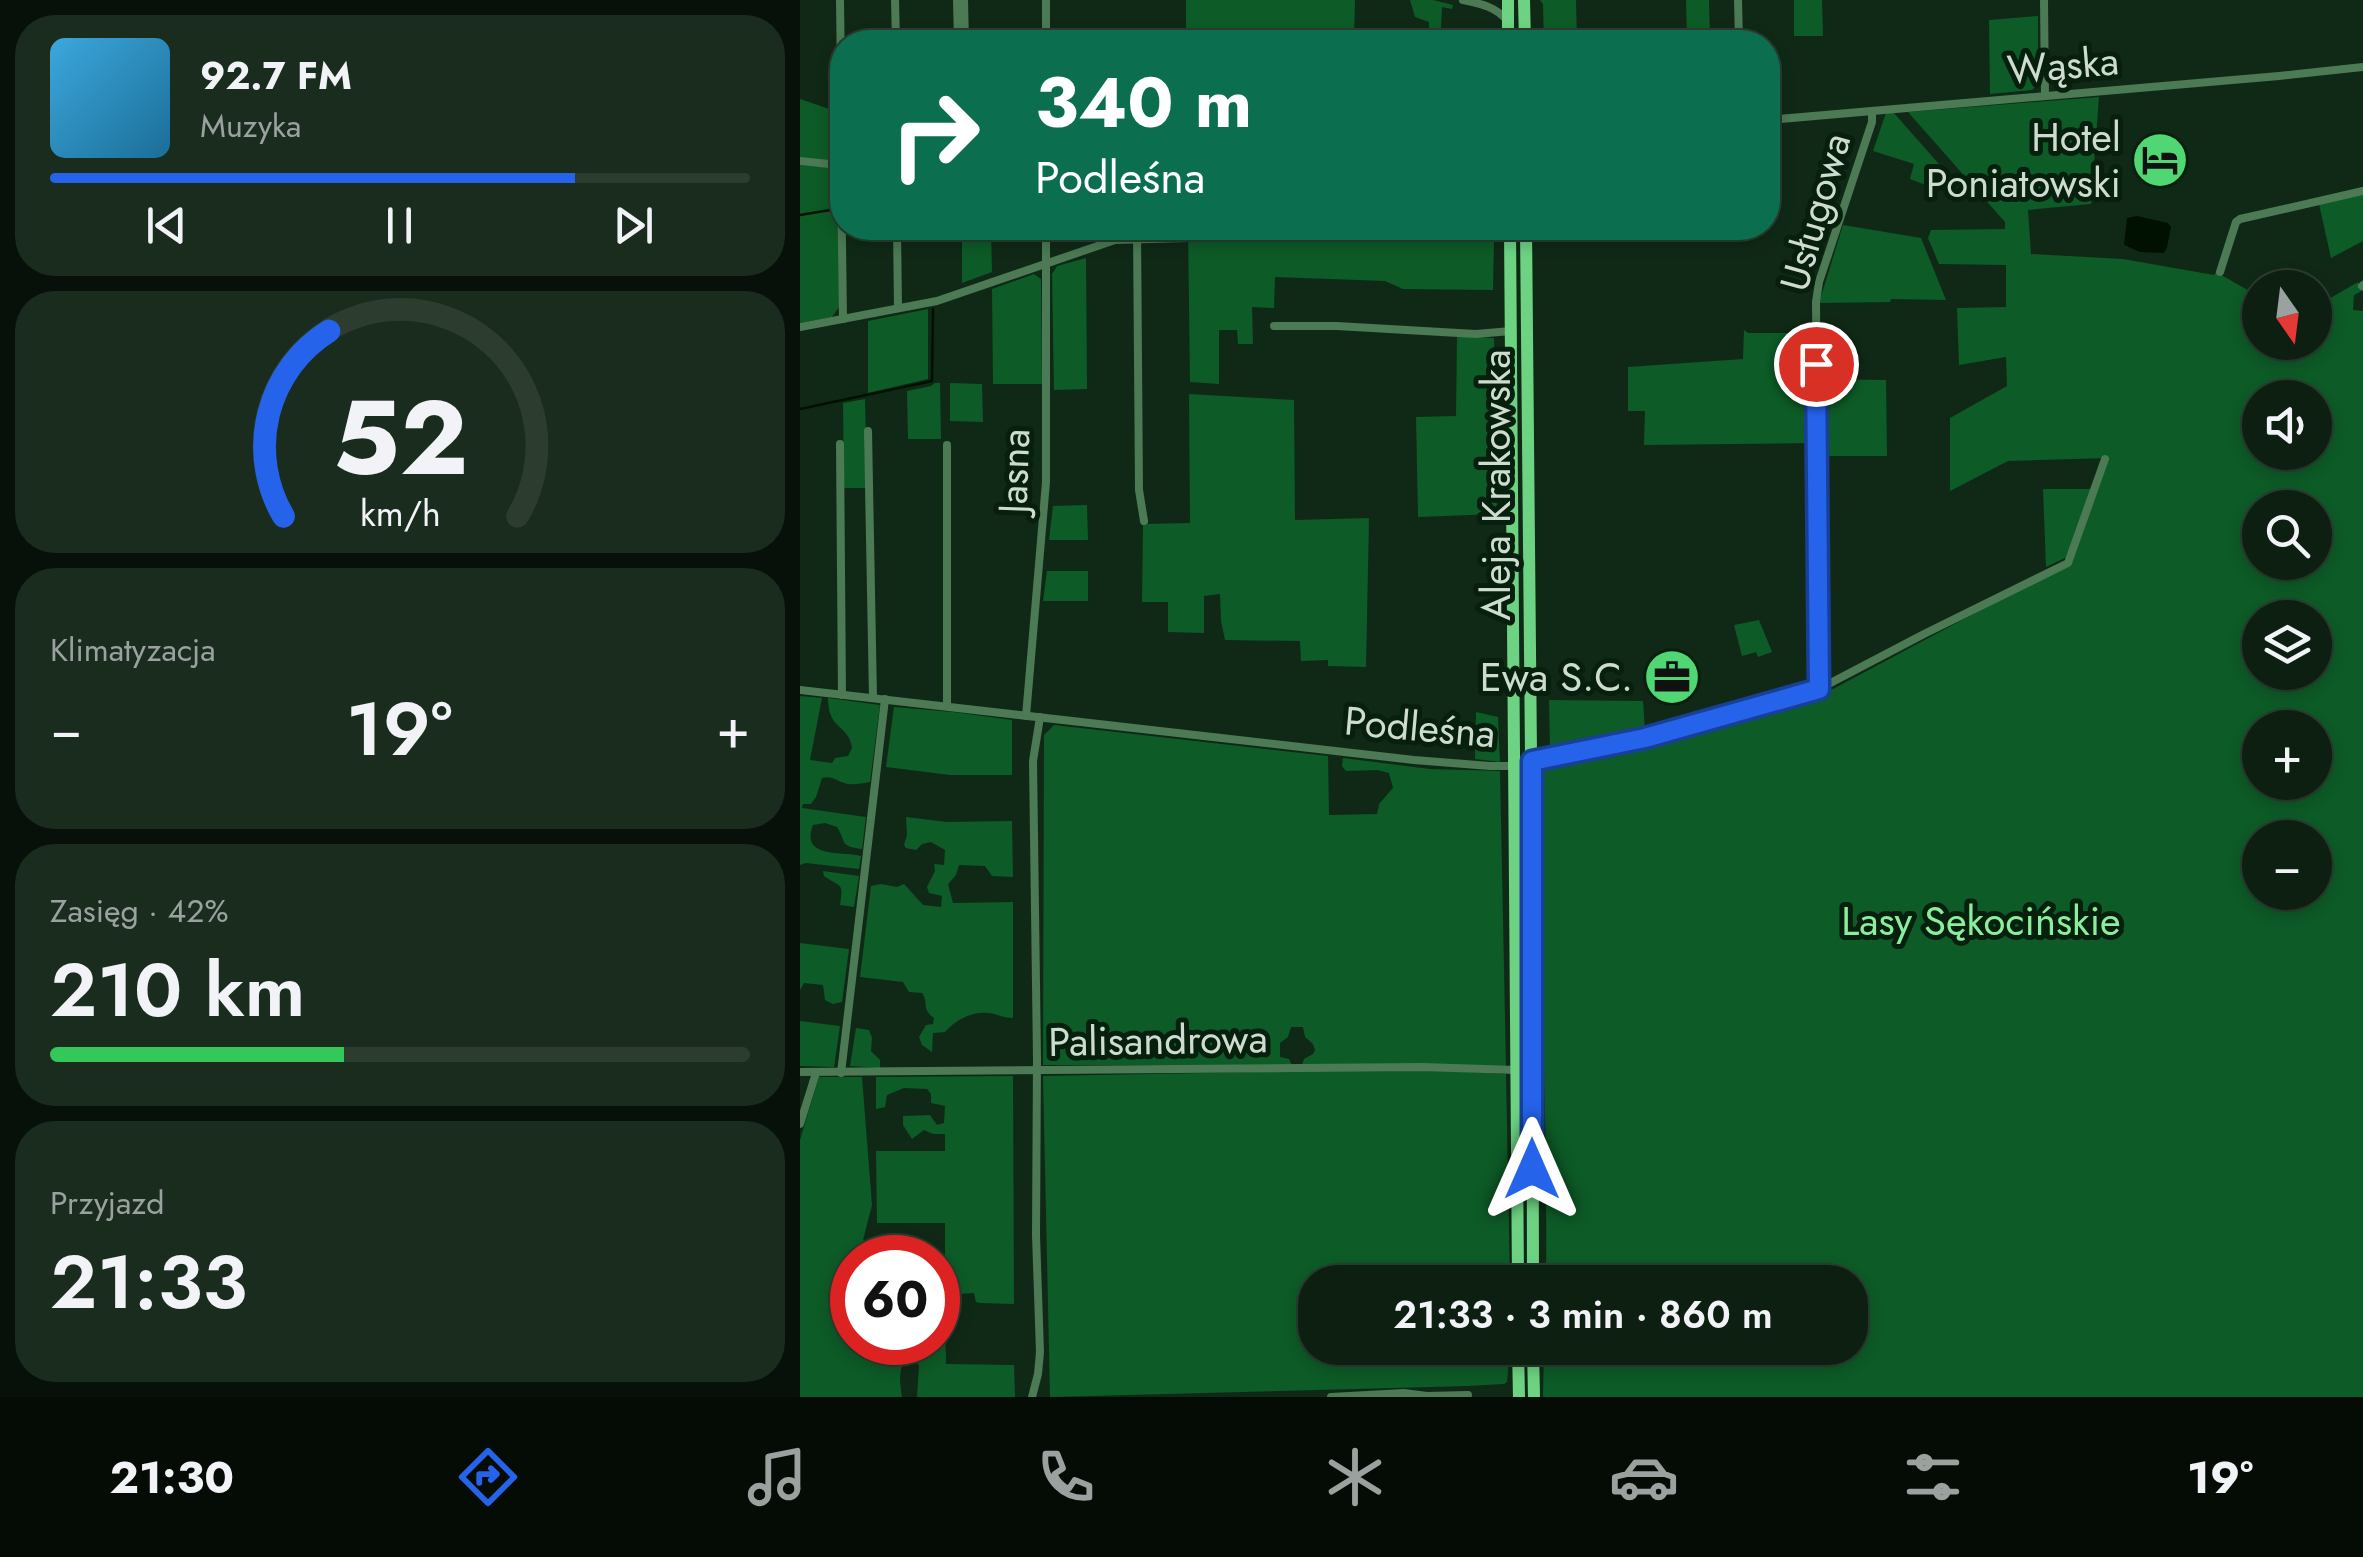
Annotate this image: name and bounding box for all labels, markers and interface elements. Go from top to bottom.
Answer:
street label: Wąska [2005,31,2121,99]
text: 92.7 FM [200,48,352,103]
text: 340 m [1035,52,1252,153]
icon: right [870,70,1000,200]
text: Muzyka [200,103,301,149]
place label: Hotel Poniatowski [1926,108,2121,212]
street label: Usługowa [1765,126,1865,298]
hotel icon: Hotel Poniatowski [2130,130,2190,190]
text: Podleśna [1035,145,1205,210]
icon: previous [139,198,194,253]
icon: pause [372,198,427,253]
icon: next [606,198,661,253]
north arrow [2242,270,2332,360]
map controls [2242,270,2332,910]
pin [1774,322,1859,407]
icon: arrive [1789,337,1844,392]
street label: Aleja Krakowska [1467,349,1525,621]
text: 52 [332,363,468,513]
button: sound [2242,380,2332,470]
street label: Jasna [983,427,1044,520]
text: km/h [360,488,440,539]
button: search [2242,490,2332,580]
button: layers [2242,600,2332,690]
text: Klimatyzacja [50,627,216,673]
office icon: Ewa S.C. [1642,647,1702,707]
place label: Ewa S.C. [1480,648,1633,706]
text: 19° [346,675,453,783]
text: − [50,689,82,769]
text: + [716,689,750,769]
street label: Podleśna [1342,692,1498,762]
button: + [2242,710,2332,800]
button: − [2242,820,2332,910]
text: Zasięg · 42% [50,888,228,934]
park label: Lasy Sękocińskie [1841,892,2121,950]
text: 210 km [50,936,305,1044]
street label: Palisandrowa [1048,1009,1268,1071]
position arrow [1480,1117,1584,1221]
text: Przyjazd [50,1180,164,1226]
text: 21:33 [50,1228,247,1336]
speed limit sign: 60 [830,1235,960,1365]
text: 21:33 · 3 min · 860 m [1393,1287,1773,1342]
icon: directions [453,1442,523,1512]
icon: music [742,1442,812,1512]
icon: phone [1031,1442,1101,1512]
icon: climate [1320,1442,1390,1512]
icon: car [1609,1442,1679,1512]
icon: filters [1898,1442,1968,1512]
text: 21:30 [109,1445,234,1510]
text: 19° [2187,1445,2253,1510]

